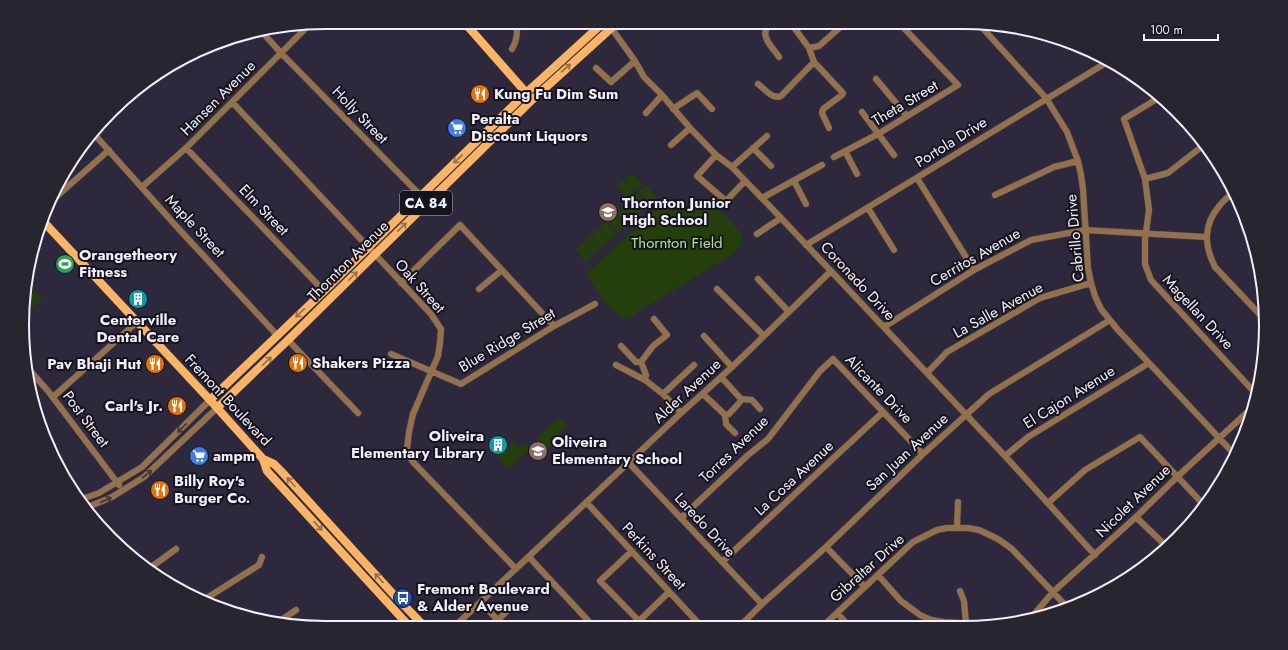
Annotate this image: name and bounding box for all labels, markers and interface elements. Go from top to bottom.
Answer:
scale bar [1144,16,1218,42]
text: 100 m [1150,21,1183,39]
street label: Hansen Avenue [175,55,261,141]
one-way arrow [561,64,572,73]
street label: Theta Street [868,74,943,131]
street label: Holly Street [327,81,393,149]
restaurant icon: Kung Fu Dim Sum [469,83,491,105]
place label: Kung Fu Dim Sum [494,83,618,105]
place label: Peralta Discount Liquors [471,108,588,147]
street label: Portola Drive [911,111,992,173]
supermarket icon: Peralta Discount Liquors [446,117,468,139]
one-way arrow [453,154,463,164]
street label: Elm Street [234,179,294,241]
street label: Maple Street [160,189,230,263]
road number: CA 84 [400,191,452,215]
place label: Thornton Junior High School [622,192,732,231]
street label: Cabrillo Drive [1060,193,1090,283]
school or university icon: Thornton Junior High School [597,201,619,223]
street label: Thornton Avenue [302,215,394,307]
one-way arrow [397,222,407,232]
street label: Cerritos Avenue [926,222,1025,292]
park label: Thornton Field [631,232,723,254]
street label: Coronado Drive [815,236,901,326]
place label: Orangetheory Fitness [79,244,177,283]
sports icon: Orangetheory Fitness [54,253,76,275]
street label: Oak Street [390,254,451,318]
street label: Magellan Drive [1157,270,1239,355]
one-way arrow [348,271,358,281]
street label: La Salle Avenue [949,276,1047,344]
building icon: Centerville Dental Care [127,288,149,310]
street label: Blue Ridge Street [454,302,560,378]
one-way arrow [295,308,305,318]
place label: Centerville Dental Care [97,309,180,348]
street label: Fremont Boulevard [180,349,276,451]
street label: Alicante Drive [840,349,918,429]
restaurant icon: Shakers Pizza [287,352,309,374]
place label: Shakers Pizza [312,352,410,374]
place label: Pav Bhaji Hut [47,353,141,375]
restaurant icon: Pav Bhaji Hut [144,353,166,375]
street label: Alder Avenue [648,353,726,428]
one-way arrow [262,356,272,366]
street label: El Cajon Avenue [1019,360,1119,434]
street label: Post Street [57,386,115,452]
place label: Carl's Jr. [105,395,163,417]
restaurant icon: Carl's Jr. [166,395,188,417]
street label: San Juan Avenue [861,408,953,496]
street label: Torres Avenue [694,410,774,488]
one-way arrow [177,423,187,432]
place label: Oliveira Elementary Library [351,425,484,464]
place label: Oliveira Elementary School [552,431,682,470]
building icon: Oliveira Elementary Library [487,434,509,456]
street label: La Cosa Avenue [749,435,839,521]
school or university icon: Oliveira Elementary School [527,440,549,462]
supermarket icon: ampm [188,445,210,467]
place label: ampm [213,445,255,467]
street label: Nicolet Avenue [1091,459,1176,543]
one-way arrow [142,470,153,479]
place label: Billy Roy's Burger Co. [174,470,250,509]
one-way arrow [286,477,296,487]
restaurant icon: Billy Roy's Burger Co. [149,479,171,501]
street label: Laredo Drive [669,488,741,562]
one-way arrow [99,495,111,503]
street label: Perkins Street [617,517,691,595]
one-way arrow [313,521,323,531]
street label: Gibraltar Drive [825,528,909,608]
one-way arrow [374,573,383,584]
place label: Fremont Boulevard & Alder Avenue [417,578,550,617]
bus stop icon: Fremont Boulevard & Alder Avenue [392,587,414,609]

